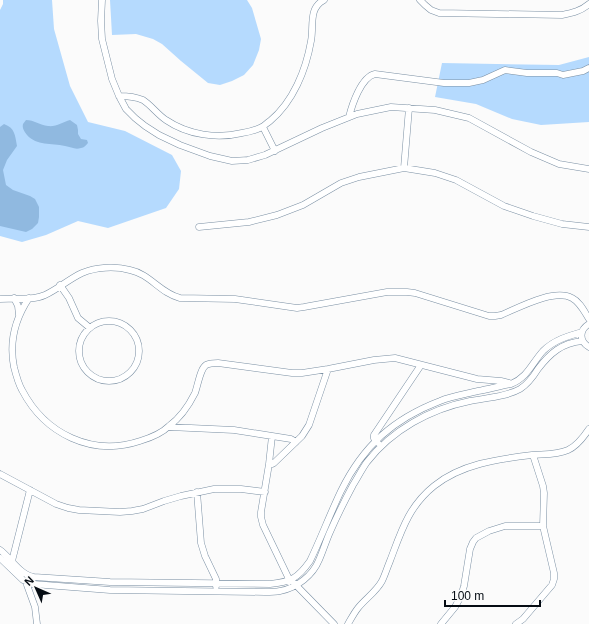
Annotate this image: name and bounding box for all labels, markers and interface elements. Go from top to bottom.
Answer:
north arrow [16,568,56,608]
text: N [22,574,36,588]
scale bar [445,582,540,608]
text: 100 m [451,589,484,603]

